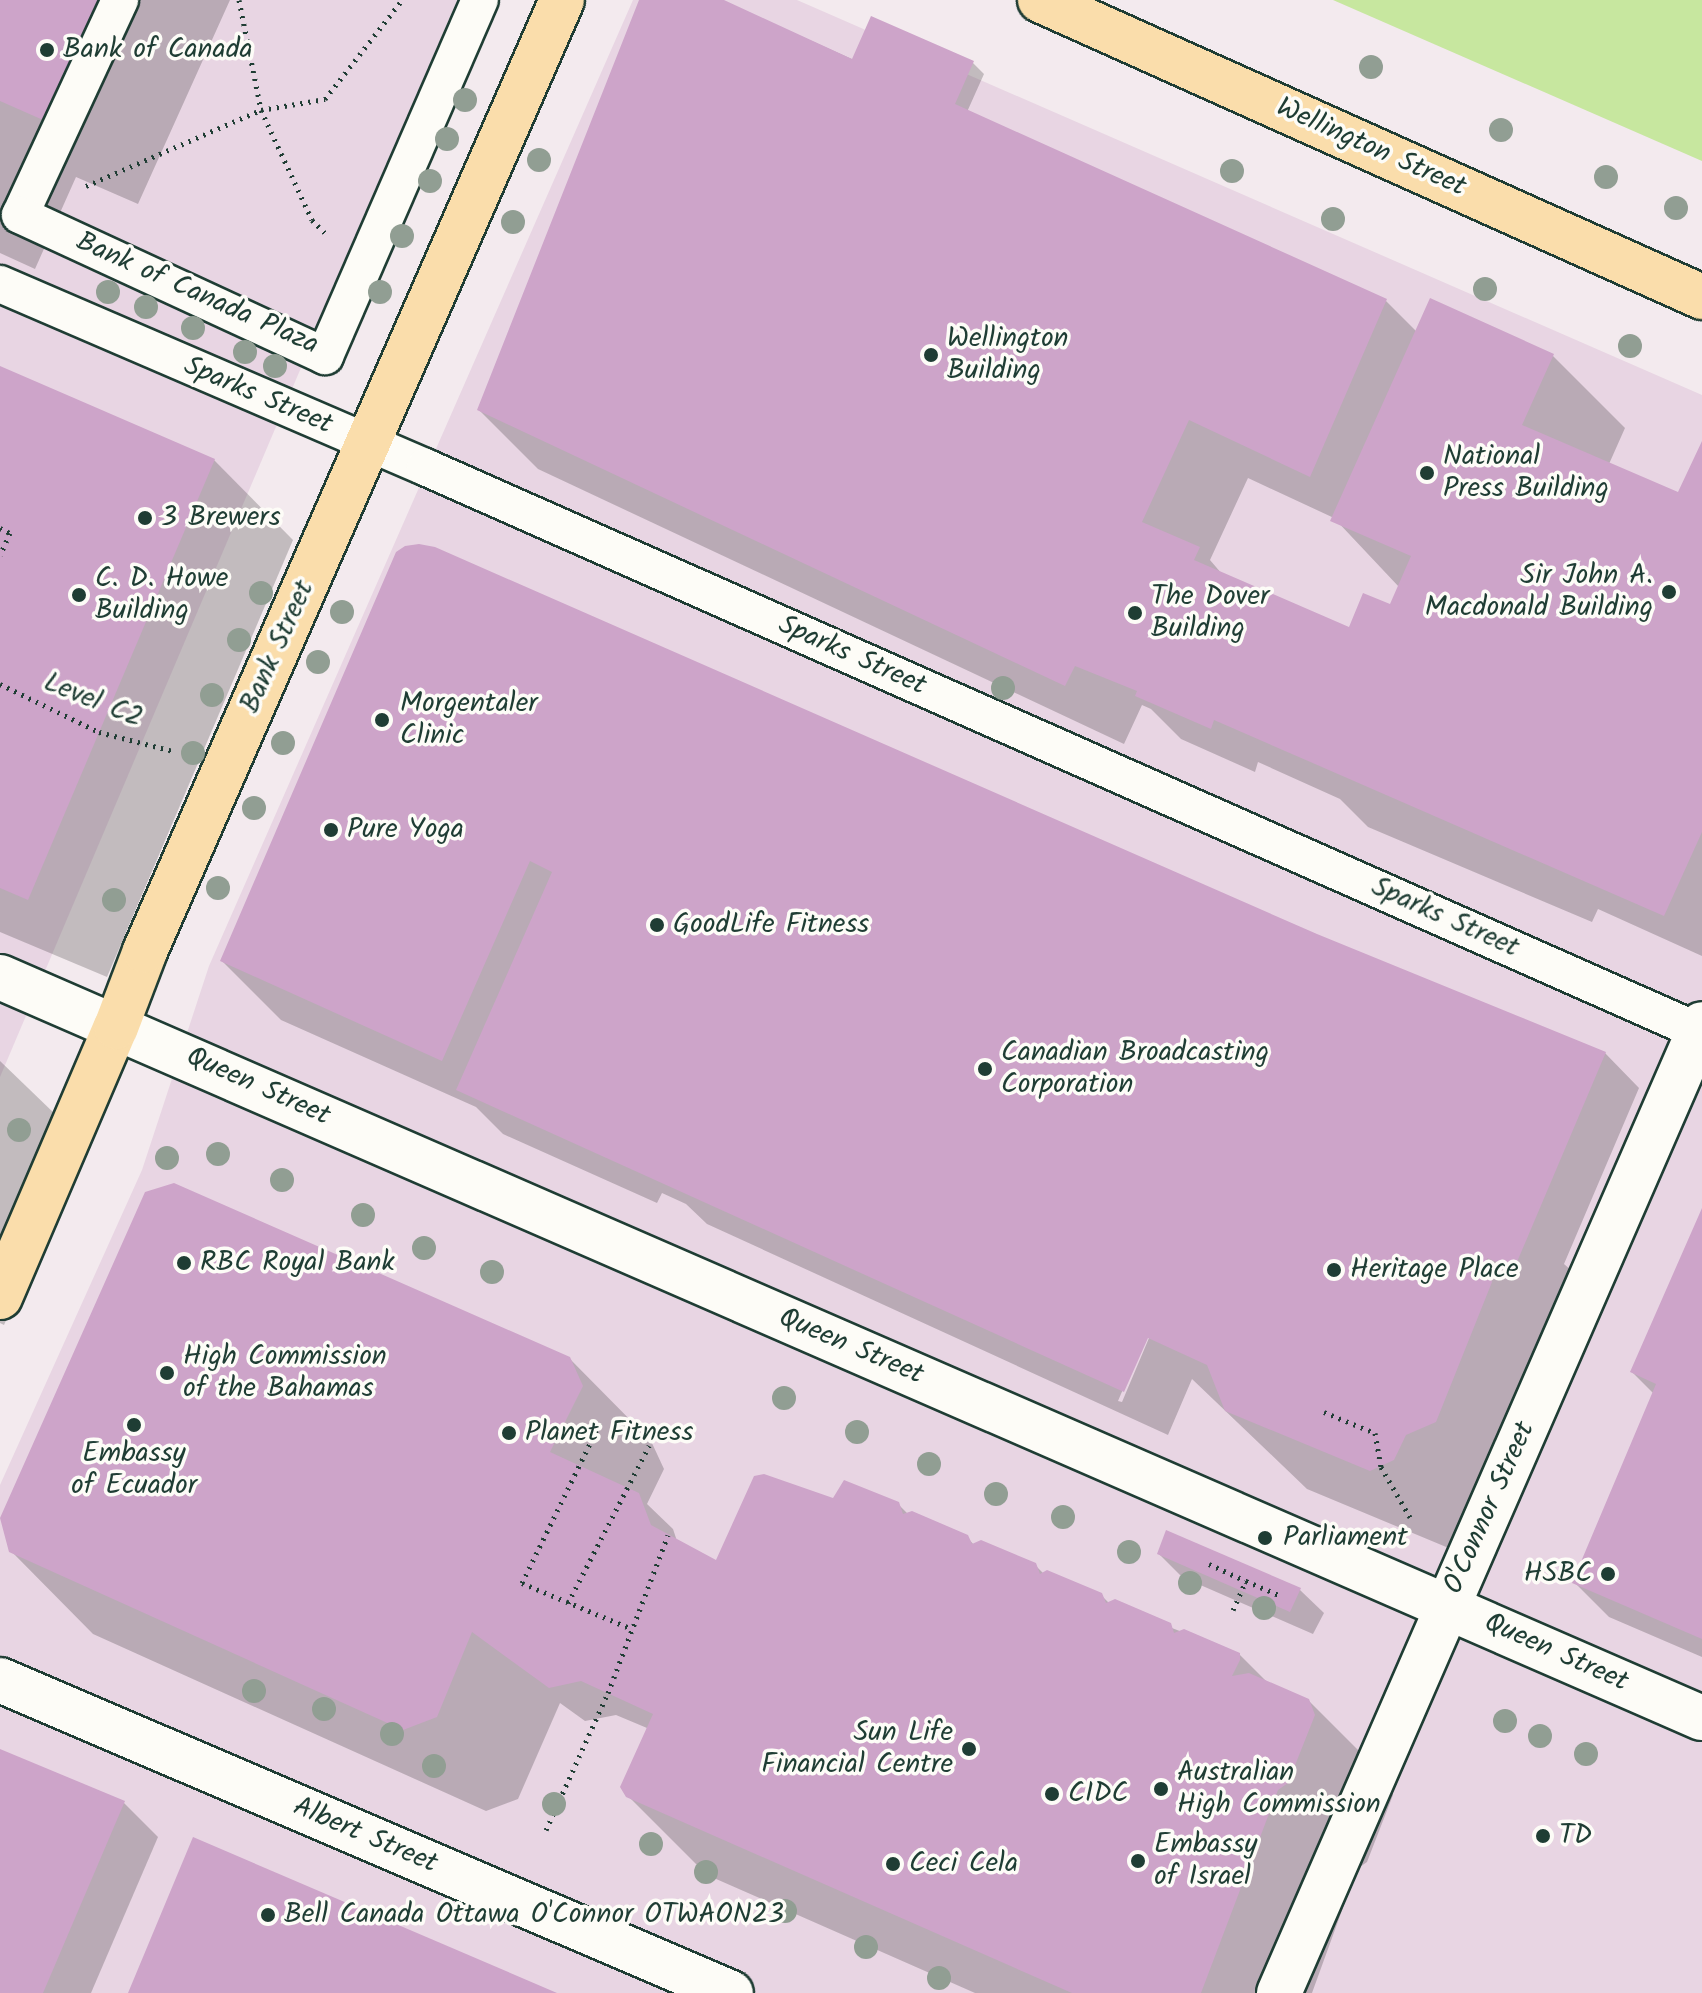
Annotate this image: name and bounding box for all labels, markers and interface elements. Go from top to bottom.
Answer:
place label: Bank of Canada [63,33,253,67]
marker: Bank of Canada [38,41,56,59]
street label: Wellington Street [1271,91,1471,205]
street label: Bank of Canada Plaza [71,225,323,363]
place label: Wellington Building [947,322,1069,388]
marker: Wellington Building [922,346,940,364]
street label: Sparks Street [179,350,337,442]
place label: National Press Building [1443,440,1609,506]
marker: National Press Building [1418,464,1436,482]
place label: 3 Brewers [161,501,281,535]
marker: 3 Brewers [136,509,154,527]
place label: Sir John A. Macdonald Building [1425,559,1653,625]
place label: C. D. Howe Building [95,562,228,628]
street label: Bank Street [234,576,322,718]
place label: The Dover Building [1151,580,1269,646]
marker: Sir John A. Macdonald Building [1660,583,1678,601]
marker: C. D. Howe Building [70,586,88,604]
marker: The Dover Building [1126,604,1144,622]
street label: Sparks Street [773,609,931,703]
street label: Level C2 [39,666,147,736]
place label: Morgentaler Clinic [400,687,538,753]
marker: Morgentaler Clinic [371,709,393,731]
place label: Pure Yoga [347,813,464,847]
marker: Pure Yoga [322,821,340,839]
street label: Sparks Street [1366,871,1524,965]
place label: GoodLife Fitness [673,908,869,942]
marker: GoodLife Fitness [648,916,666,934]
place label: Canadian Broadcasting Corporation [1001,1036,1269,1102]
street label: Queen Street [181,1040,335,1134]
marker: Canadian Broadcasting Corporation [976,1060,994,1078]
place label: RBC Royal Bank [200,1246,395,1280]
place label: Heritage Place [1350,1253,1519,1287]
marker: RBC Royal Bank [175,1254,193,1272]
marker: Heritage Place [1325,1261,1343,1279]
street label: Queen Street [774,1301,928,1393]
place label: High Commission of the Bahamas [183,1340,387,1406]
marker: High Commission of the Bahamas [158,1364,176,1382]
marker: Embassy of Ecuador [125,1416,143,1434]
place label: Planet Fitness [525,1416,693,1450]
street label: O'Connor Street [1437,1417,1543,1599]
marker: Planet Fitness [500,1424,518,1442]
place label: Embassy of Ecuador [71,1437,197,1503]
place label: Parliament [1283,1521,1408,1555]
marker: Parliament [1254,1527,1276,1549]
place label: HSBC [1524,1557,1592,1591]
marker: HSBC [1599,1565,1617,1583]
street label: Queen Street [1479,1606,1633,1700]
place label: Sun Life Financial Centre [761,1716,953,1782]
marker: Sun Life Financial Centre [960,1740,978,1758]
place label: Australian High Commission [1177,1756,1381,1822]
place label: CIDC [1068,1777,1128,1811]
marker: Australian High Commission [1152,1780,1170,1798]
marker: CIDC [1043,1785,1061,1803]
street label: Albert Street [288,1791,442,1881]
place label: TD [1559,1819,1592,1853]
marker: TD [1534,1827,1552,1845]
place label: Embassy of Israel [1154,1828,1257,1894]
place label: Ceci Cela [909,1847,1018,1881]
marker: Embassy of Israel [1129,1852,1147,1870]
marker: Ceci Cela [884,1855,902,1873]
place label: Bell Canada Ottawa O'Connor OTWAON23 [284,1898,784,1932]
marker: Bell Canada Ottawa O'Connor OTWAON23 [259,1906,277,1924]

